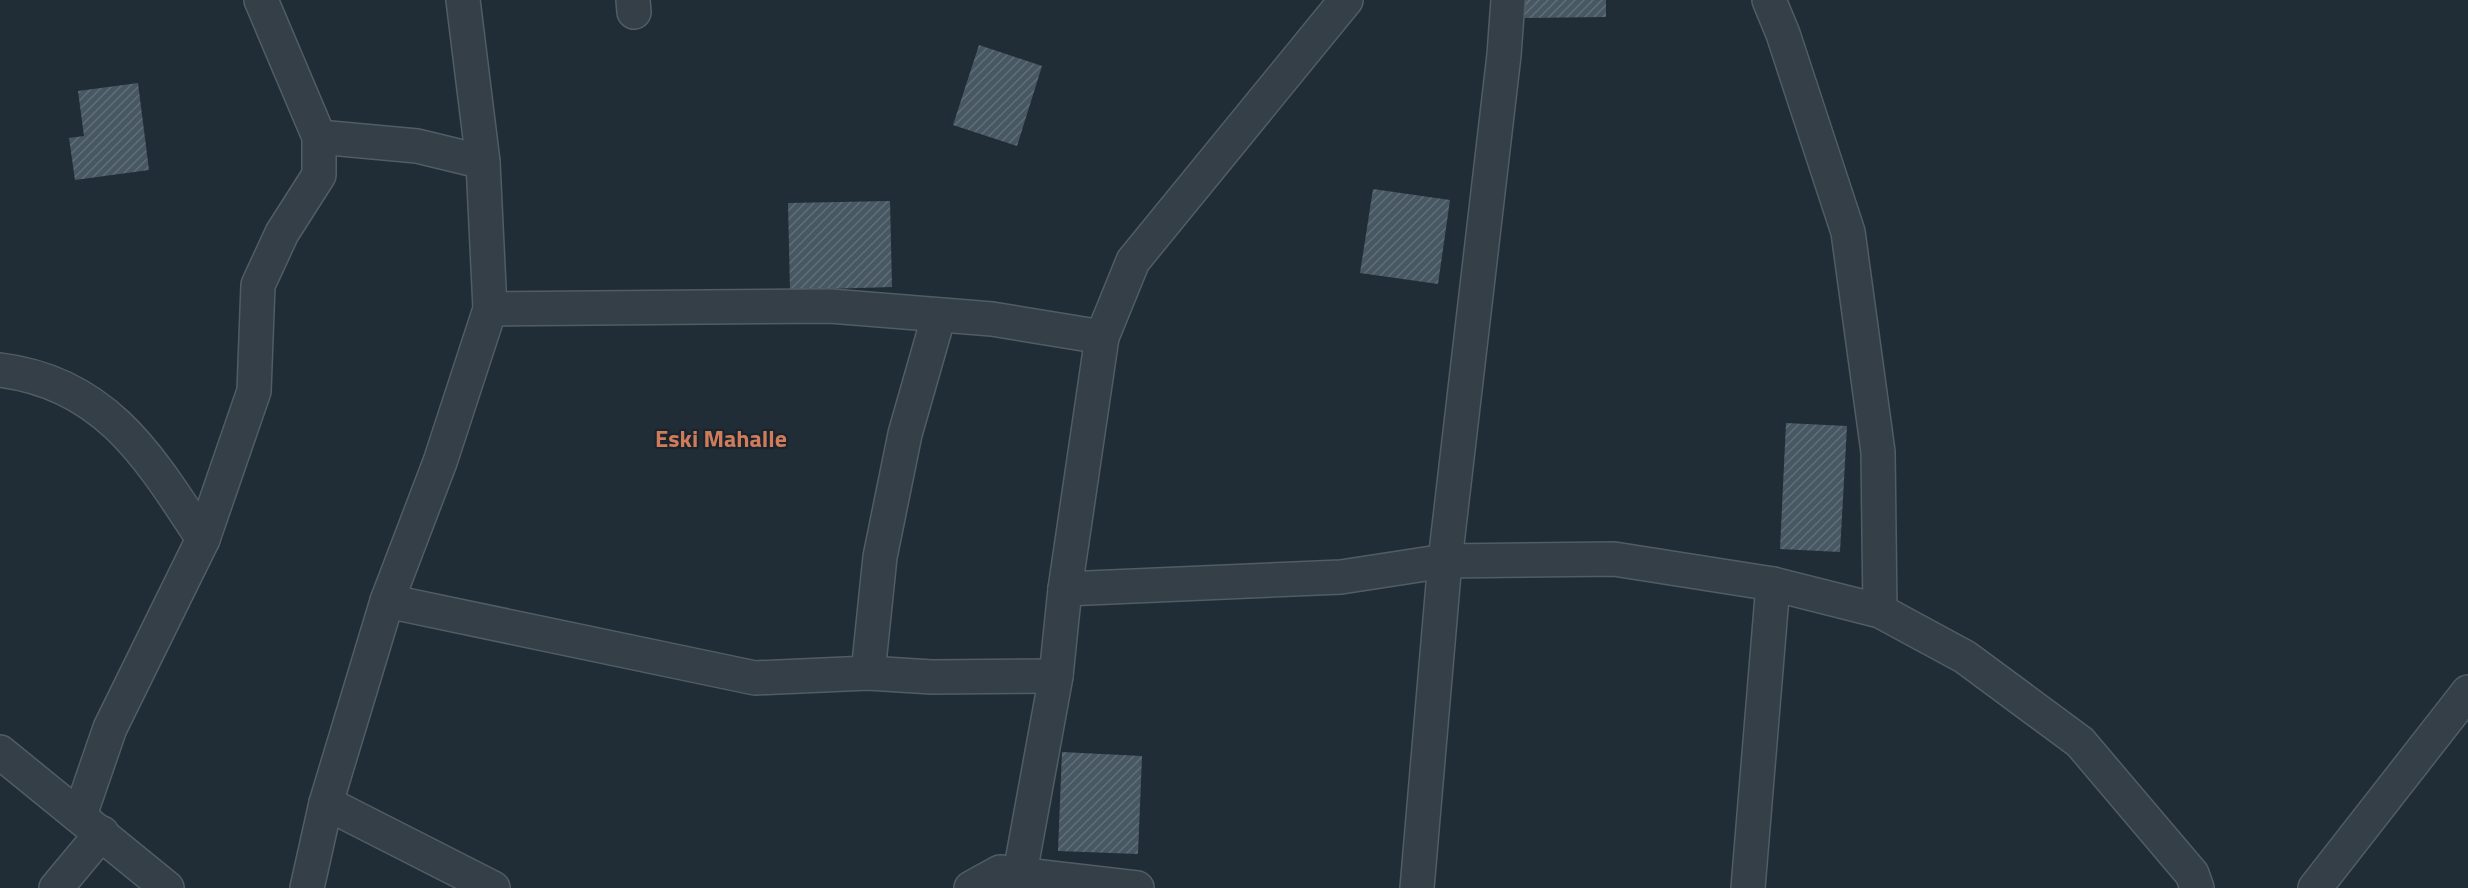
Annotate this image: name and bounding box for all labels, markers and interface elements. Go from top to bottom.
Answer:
district label: Eski Mahalle [655,420,787,456]

